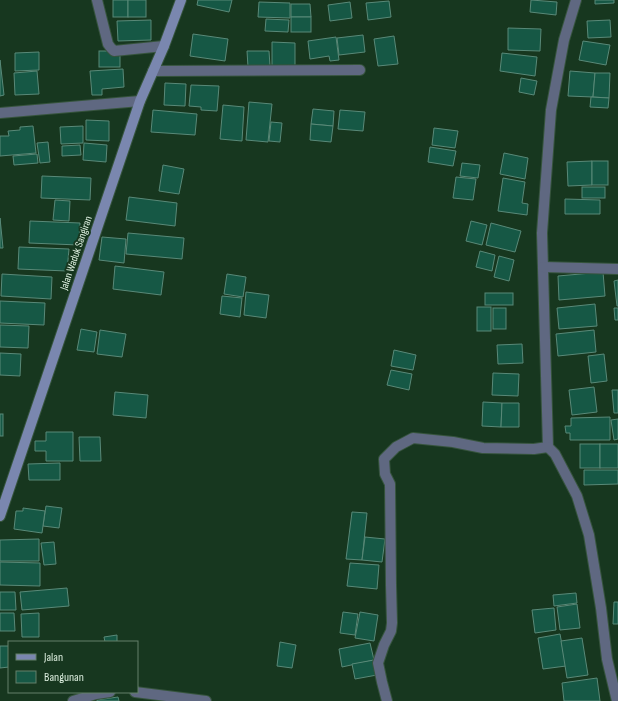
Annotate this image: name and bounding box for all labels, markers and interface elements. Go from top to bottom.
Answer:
street label: Jalan Waduk Sangiran [57,214,95,293]
legend [8,641,138,693]
text: Jalan [43,650,63,665]
text: Bangunan [44,670,84,685]

